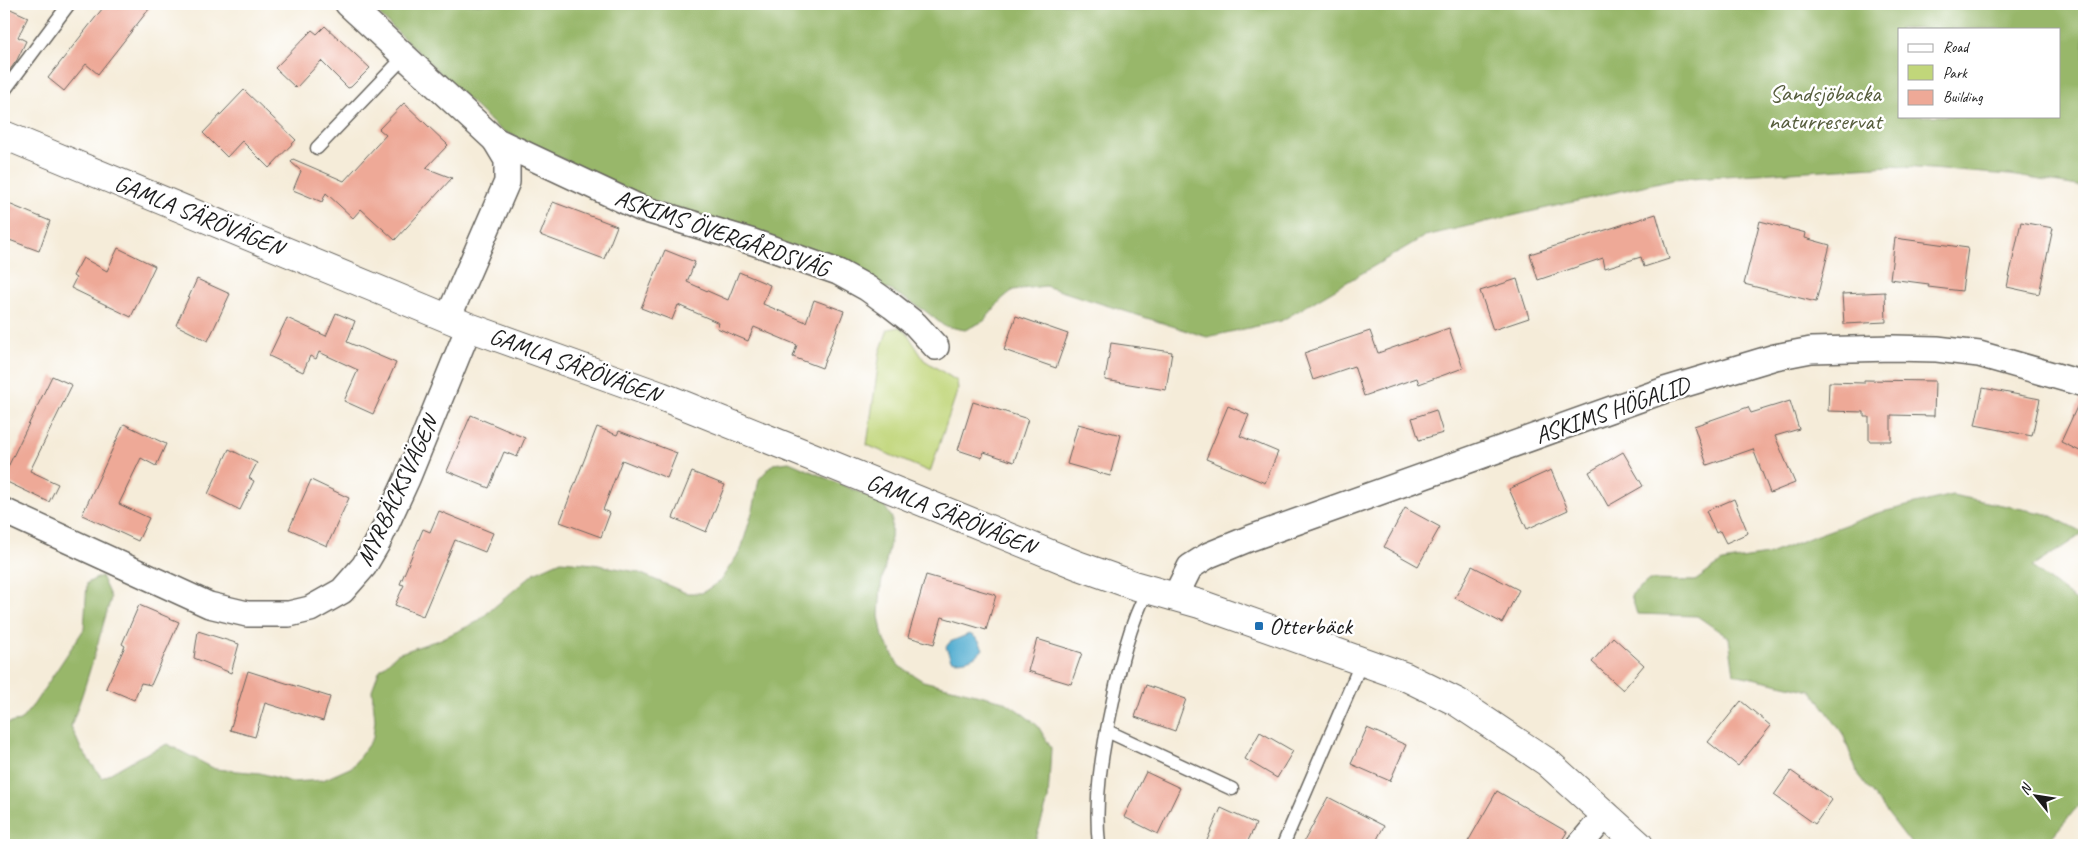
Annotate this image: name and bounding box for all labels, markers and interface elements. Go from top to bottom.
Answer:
legend [1898,28,2060,118]
text: Road [1943,38,1970,57]
text: Park [1943,64,1968,83]
park label: Sandsjöbacka naturreservat [1768,78,1884,136]
text: Building [1943,88,1983,107]
street label: GAMLA SÄRÖVÄGEN [110,168,291,264]
street label: ASKIMS ÖVERGÅRDSVÄG [611,182,835,284]
street label: GAMLA SÄRÖVÄGEN [486,320,668,411]
street label: ASKIMS HÖGALID [1531,369,1695,450]
street label: MYRBÄCKSVÄGEN [349,408,446,571]
street label: GAMLA SÄRÖVÄGEN [862,467,1043,563]
place label: Otterbäck [1269,611,1354,641]
marker: Otterbäck [1253,620,1265,632]
north arrow [2010,772,2060,822]
text: N [2016,780,2036,798]

